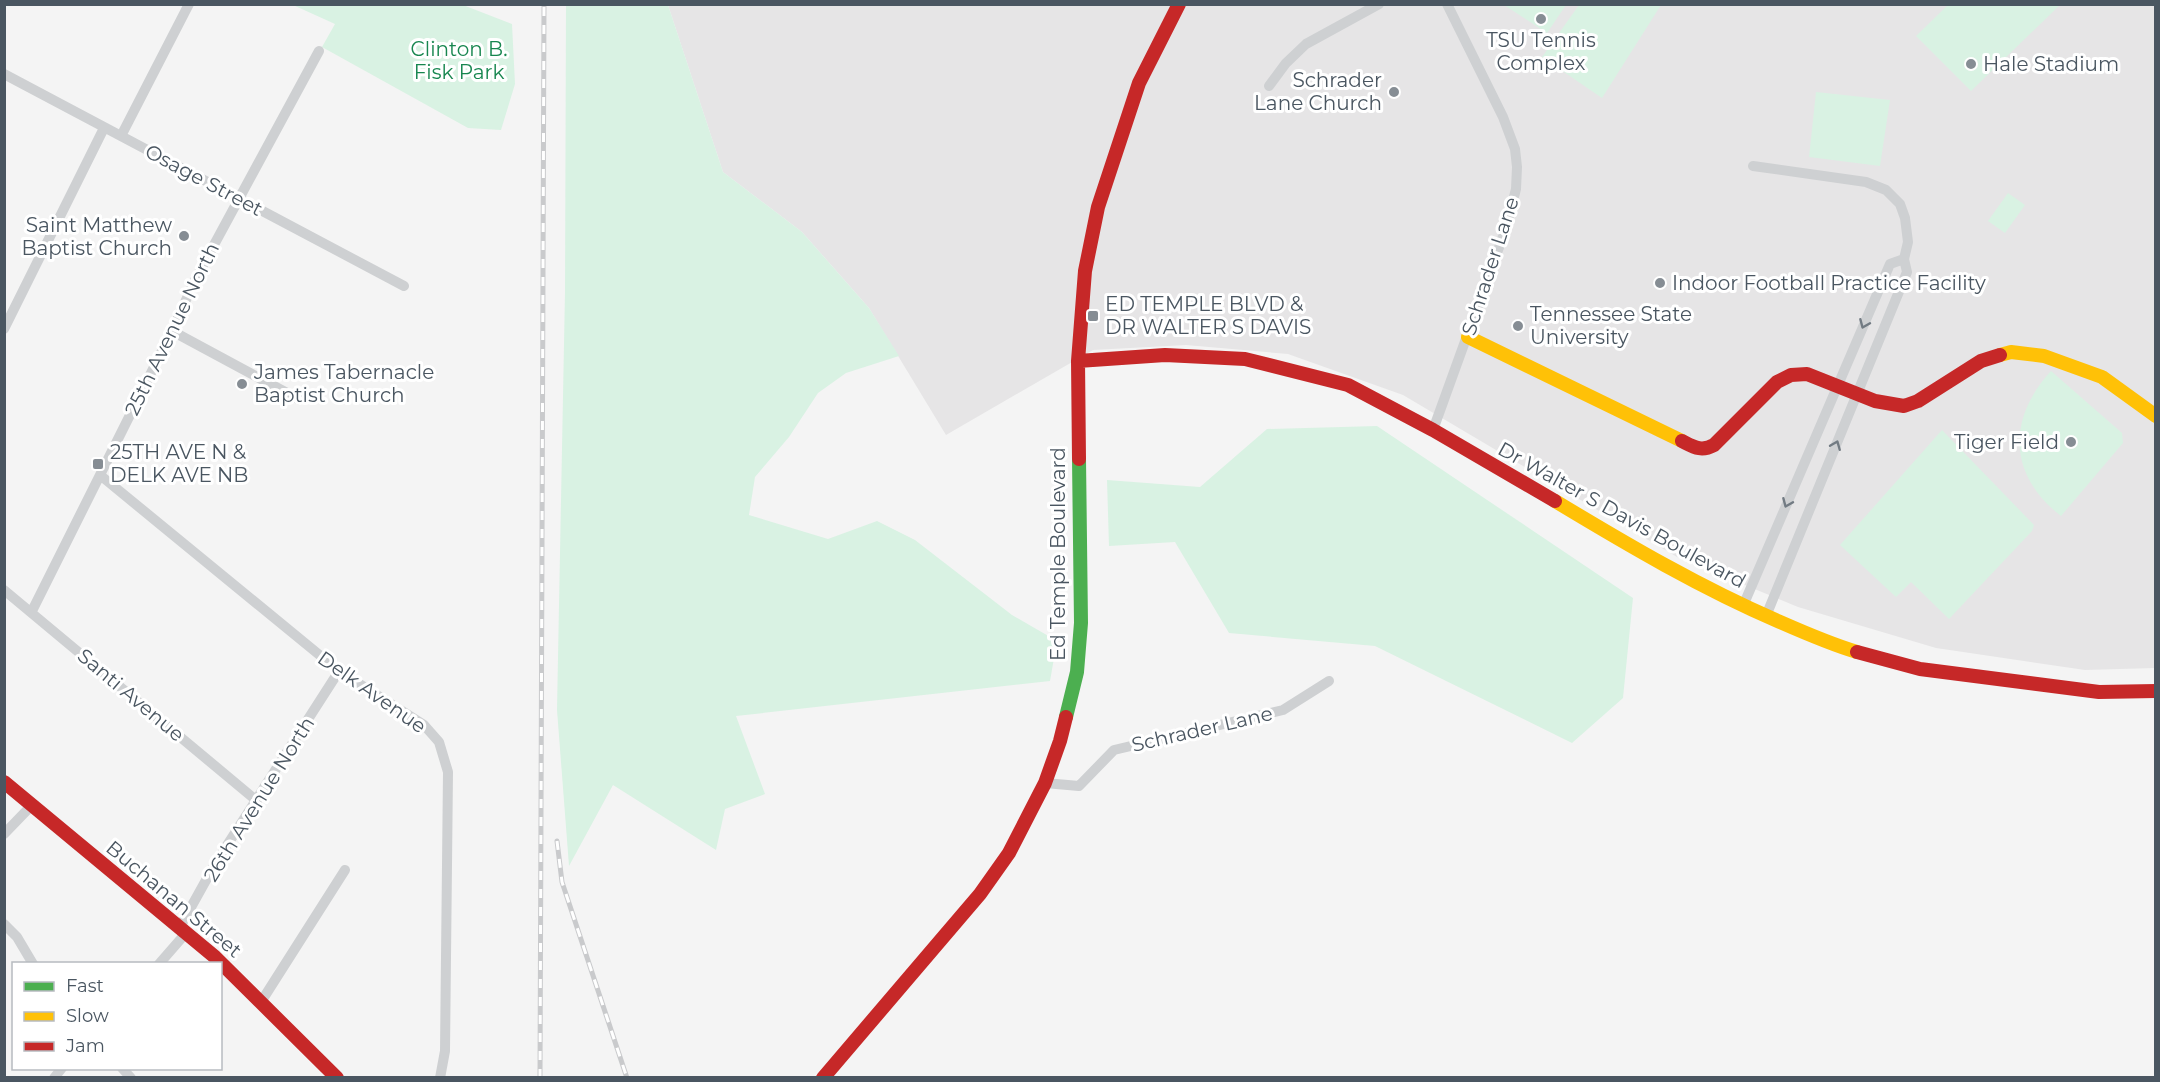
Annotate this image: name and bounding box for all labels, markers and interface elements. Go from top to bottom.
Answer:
marker: TSU Tennis Complex [1534,12,1548,26]
place label: TSU Tennis Complex [1486,28,1596,75]
park label: Clinton B. Fisk Park [411,37,507,84]
place label: Hale Stadium [1983,52,2119,76]
marker: Hale Stadium [1964,57,1978,71]
place label: Schrader Lane Church [1254,68,1382,115]
marker: Schrader Lane Church [1387,85,1401,99]
street label: Osage Street [141,139,267,221]
street label: Schrader Lane [1456,194,1524,338]
place label: Saint Matthew Baptist Church [21,213,172,260]
marker: Saint Matthew Baptist Church [177,229,191,243]
street label: 25th Avenue North [120,239,224,419]
place label: Indoor Football Practice Facility [1672,271,1986,295]
marker: Indoor Football Practice Facility [1653,276,1667,290]
place label: ED TEMPLE BLVD & DR WALTER S DAVIS [1105,292,1311,339]
place label: Tennessee State University [1530,302,1692,349]
marker: ED TEMPLE BLVD & DR WALTER S DAVIS [1086,309,1100,323]
one-way arrow [1860,318,1872,329]
marker: Tennessee State University [1511,319,1525,333]
place label: James Tabernacle Baptist Church [253,360,434,407]
marker: James Tabernacle Baptist Church [235,377,249,391]
place label: Tiger Field [1954,430,2059,454]
marker: Tiger Field [2064,435,2078,449]
street label: Dr Walter S Davis Boulevard [1494,437,1750,593]
place label: 25TH AVE N & DELK AVE NB [110,440,248,487]
one-way arrow [1829,441,1841,452]
street label: Ed Temple Boulevard [1046,447,1070,661]
marker: 25TH AVE N & DELK AVE NB [91,457,105,471]
one-way arrow [1783,497,1795,508]
street label: Santi Avenue [73,643,189,747]
street label: Delk Avenue [313,646,431,738]
street label: Schrader Lane [1129,701,1275,757]
street label: 26th Avenue North [199,712,319,886]
street label: Buchanan Street [101,835,247,963]
legend [12,962,222,1070]
text: Fast [66,975,104,997]
text: Slow [66,1005,109,1027]
text: Jam [65,1035,105,1057]

